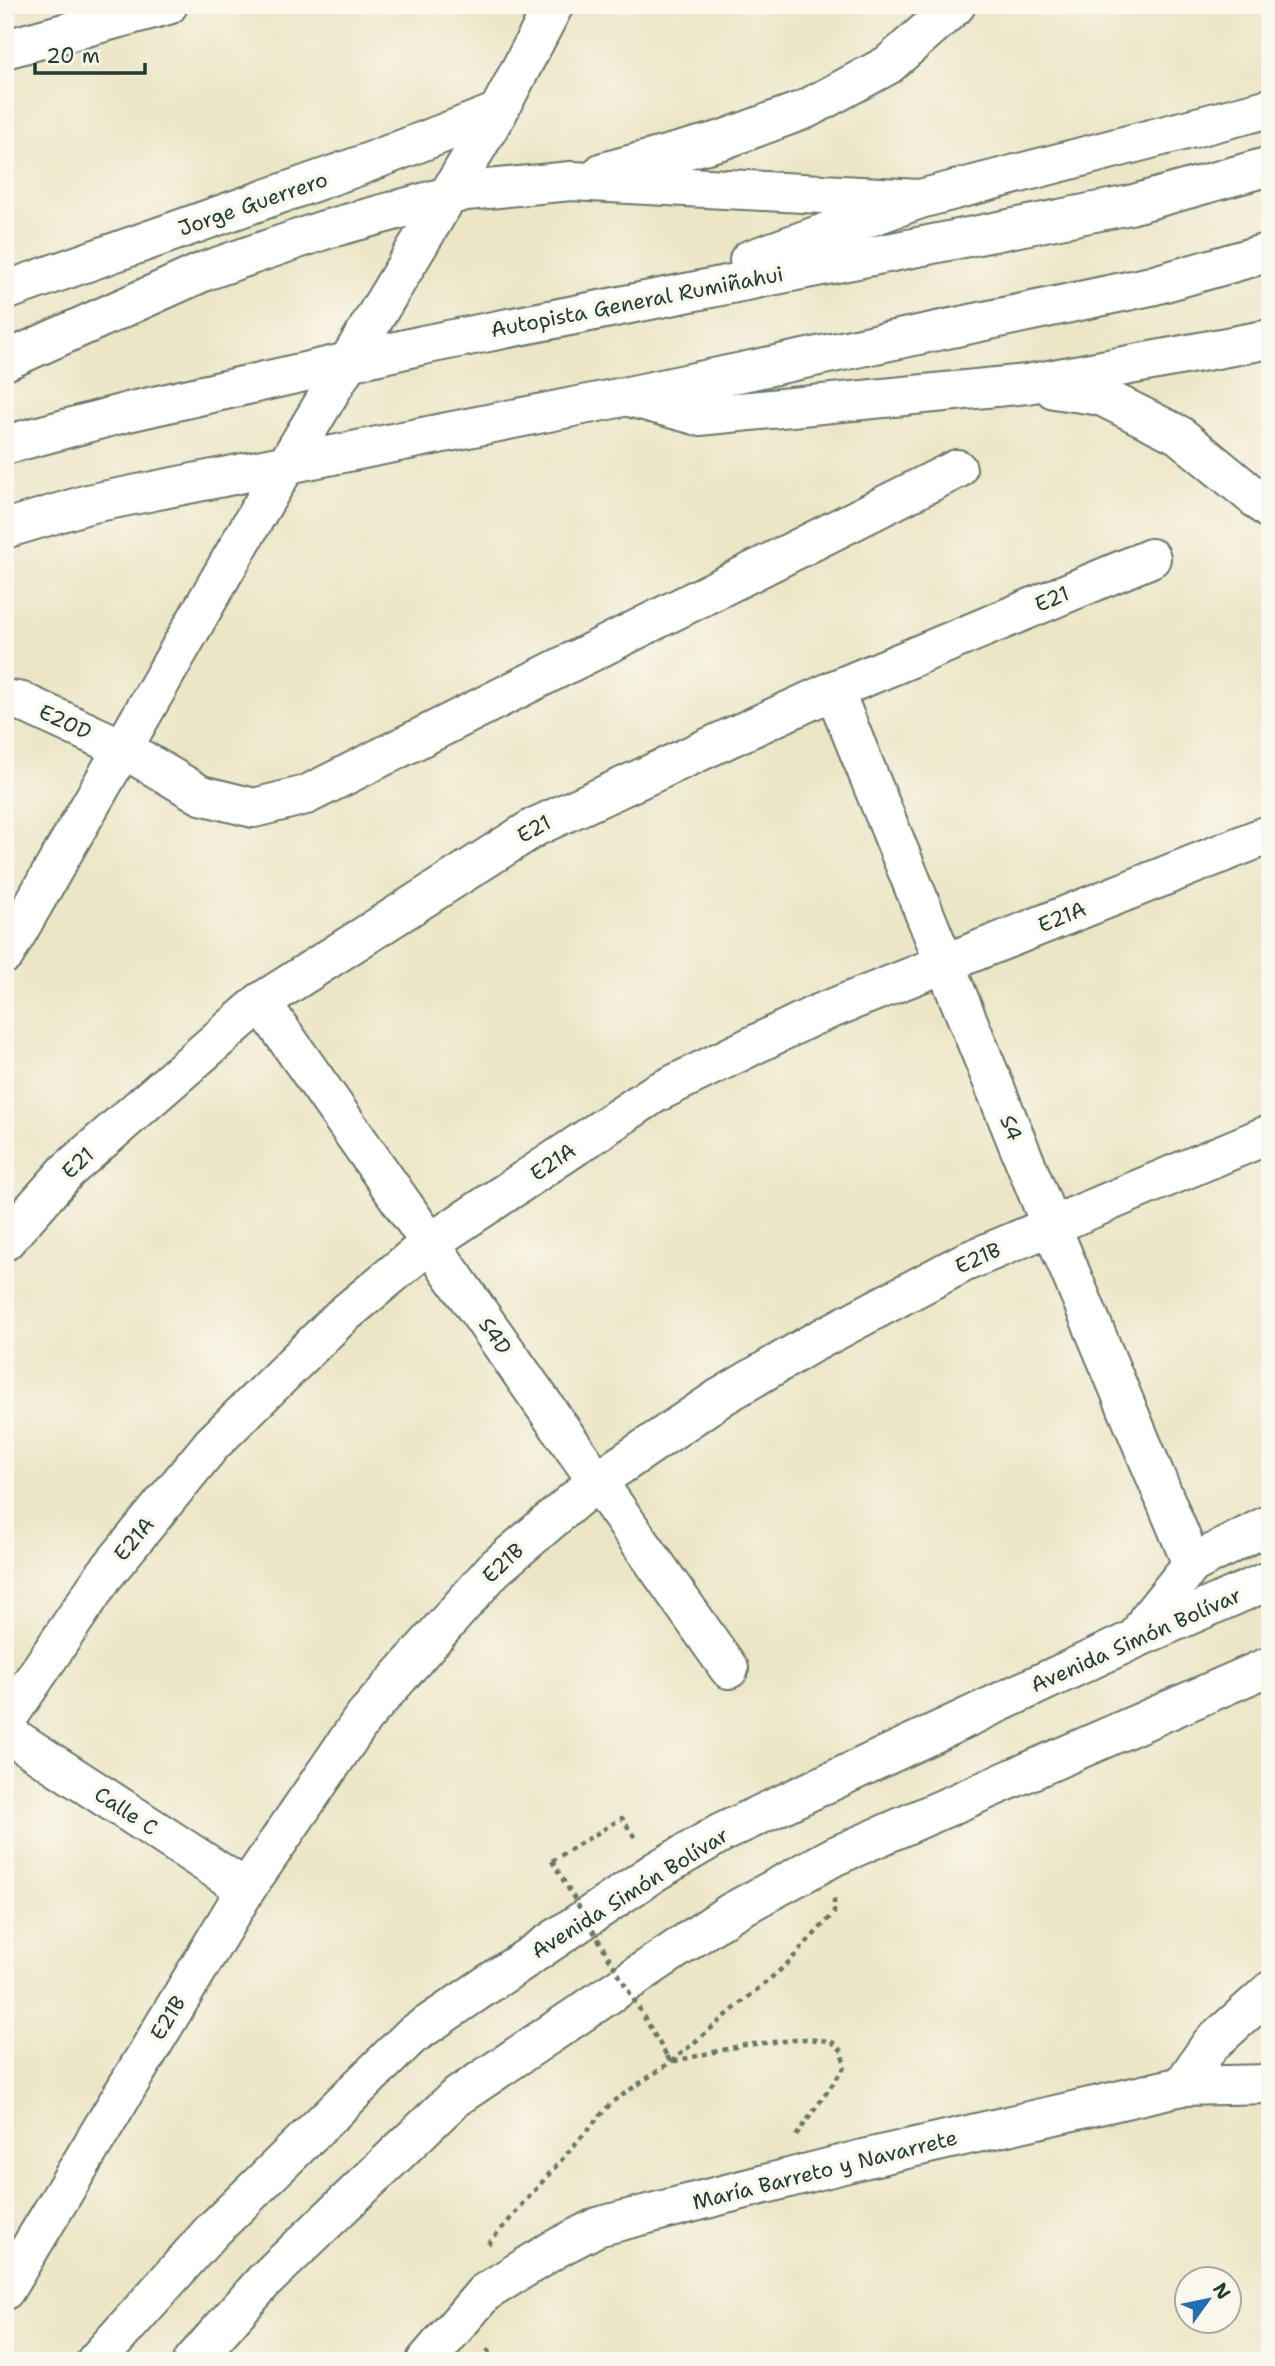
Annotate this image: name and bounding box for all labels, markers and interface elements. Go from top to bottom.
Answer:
scale bar [35,32,145,76]
text: 20 m [46,42,100,70]
street label: Jorge Guerrero [175,165,331,243]
street label: Autopista General Rumiñahui [488,260,786,344]
street label: E21 [1031,579,1073,619]
street label: E20D [34,698,96,746]
street label: E21 [512,808,556,850]
street label: E21A [1034,895,1090,939]
street label: S4 [993,1111,1029,1145]
street label: E21A [525,1137,581,1187]
street label: E21 [56,1141,100,1185]
street label: E21B [951,1236,1005,1280]
street label: S4D [472,1312,518,1360]
street label: E21A [107,1511,161,1567]
street label: E21B [476,1537,530,1589]
street label: Avenida Simón Bolívar [1026,1581,1246,1699]
street label: Calle C [89,1780,163,1842]
street label: Avenida Simón Bolívar [526,1821,734,1965]
street label: E21B [144,1991,192,2045]
street label: María Barreto y Navarrete [690,2124,960,2216]
north arrow [1174,2264,1244,2334]
text: N [1207,2278,1236,2304]

